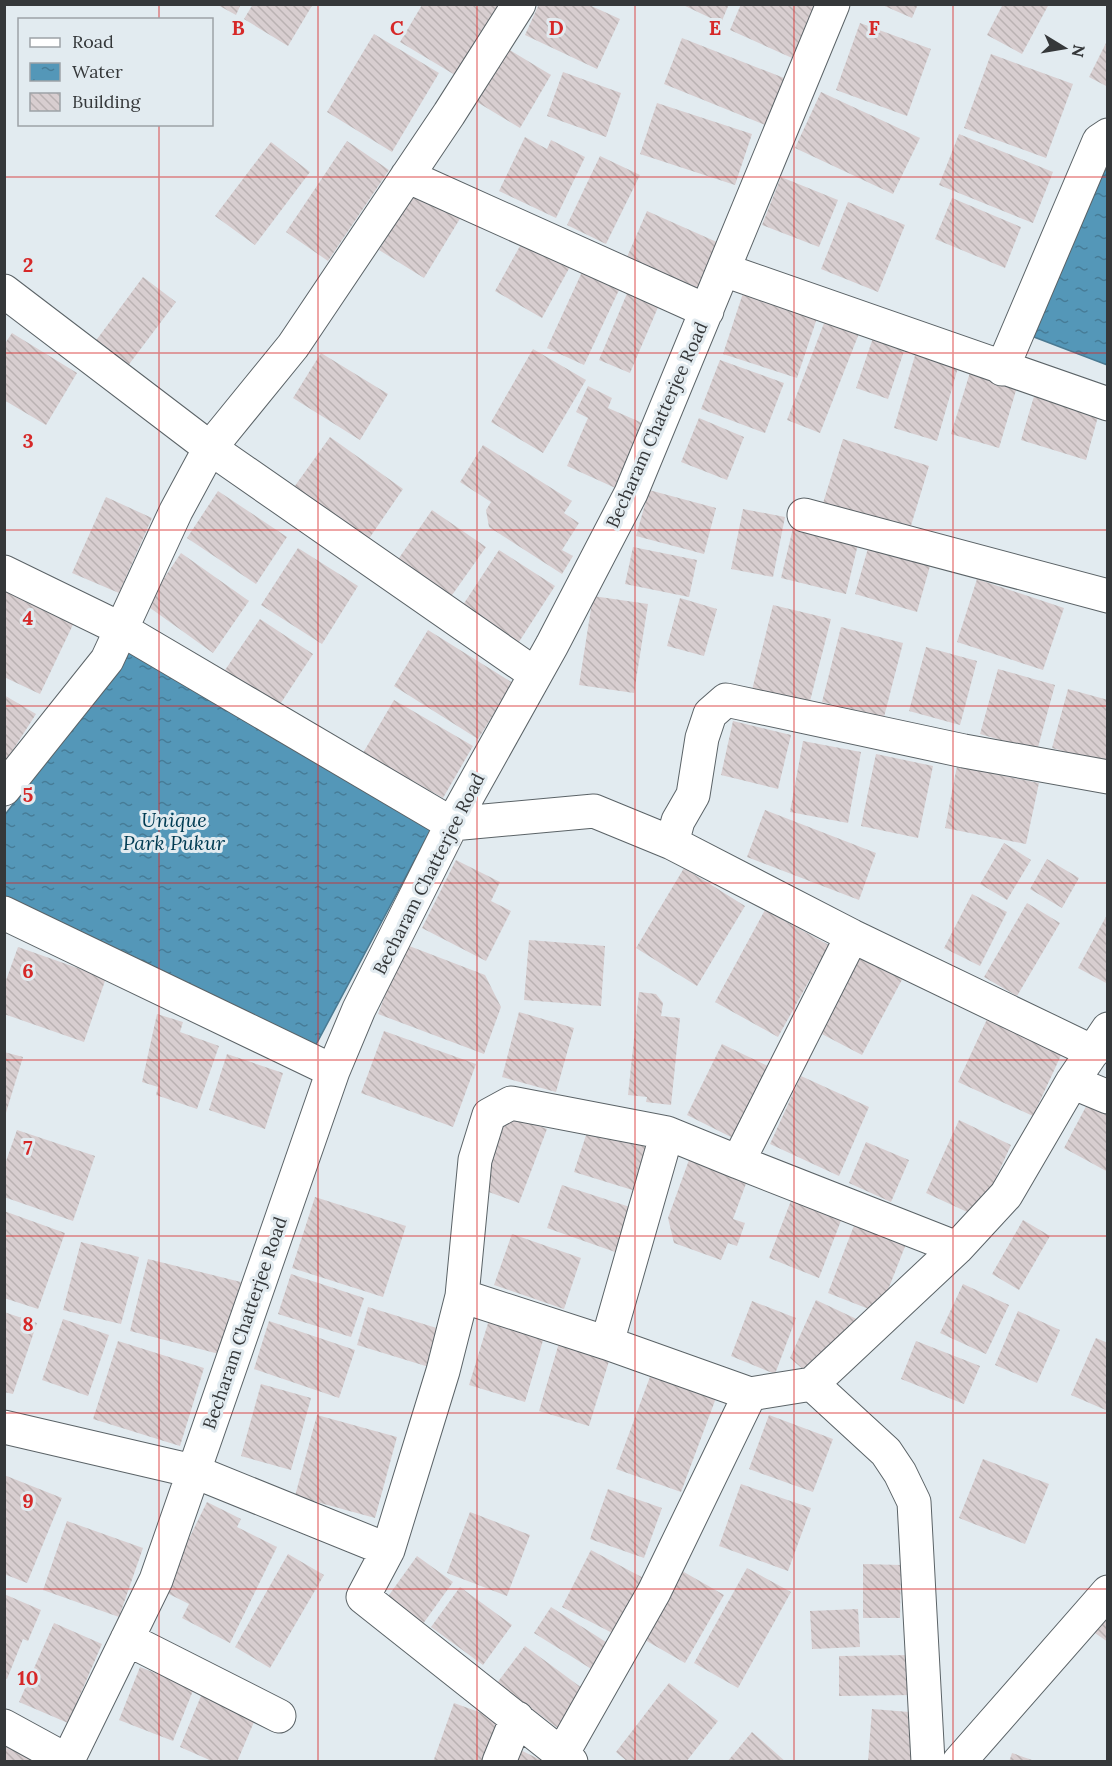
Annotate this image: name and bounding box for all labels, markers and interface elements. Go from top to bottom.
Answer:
text: B [231,15,245,40]
text: C [390,15,404,40]
text: D [548,15,564,40]
text: E [709,15,721,40]
text: F [868,15,880,40]
legend [18,18,213,126]
north arrow [1034,18,1094,78]
text: Road [72,30,114,53]
text: N [1068,43,1090,59]
text: Water [72,60,123,83]
text: Building [72,90,142,113]
text: 2 [23,252,33,277]
street label: Becharam Chatterjee Road [601,318,713,531]
text: 3 [22,428,34,453]
text: 4 [23,605,34,630]
street label: Becharam Chatterjee Road [368,769,490,978]
text: 5 [23,782,34,807]
water label: Unique Park Pukur [123,807,226,855]
text: 6 [22,958,34,983]
text: 7 [23,1135,33,1160]
street label: Becharam Chatterjee Road [197,1213,292,1432]
text: 8 [22,1311,34,1336]
text: 9 [22,1488,34,1513]
text: 10 [18,1665,38,1690]

